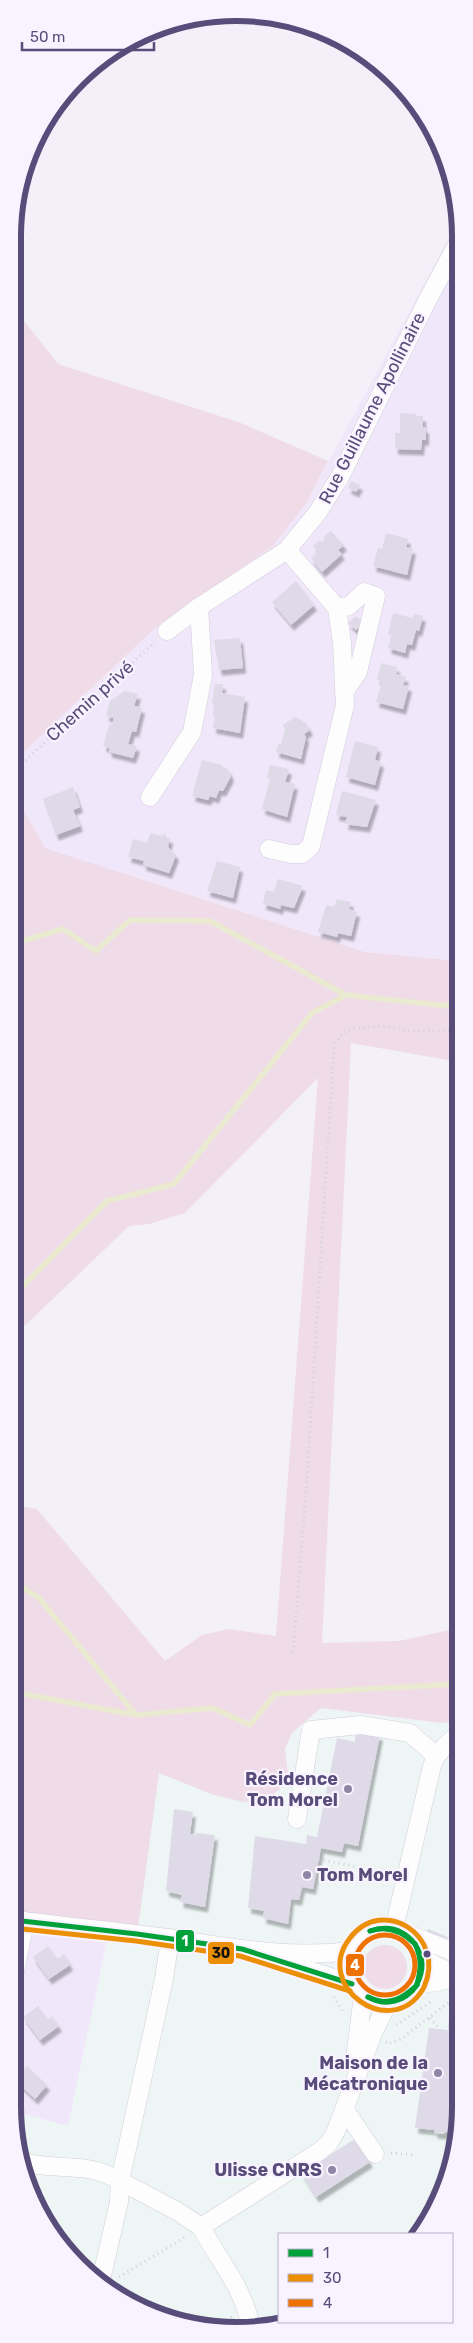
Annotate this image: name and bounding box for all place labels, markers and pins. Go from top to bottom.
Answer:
place label: Résidence Tom Morel [245,1768,338,1811]
marker: Résidence Tom Morel [342,1783,354,1795]
place label: Tom Morel [317,1864,408,1886]
marker: Tom Morel [301,1869,313,1881]
unlabelled marker [422,1949,432,1959]
place label: Maison de la Mécatronique [303,2052,428,2095]
marker: Maison de la Mécatronique [432,2067,444,2079]
place label: Ulisse CNRS [214,2159,322,2181]
marker: Ulisse CNRS [326,2164,338,2176]

